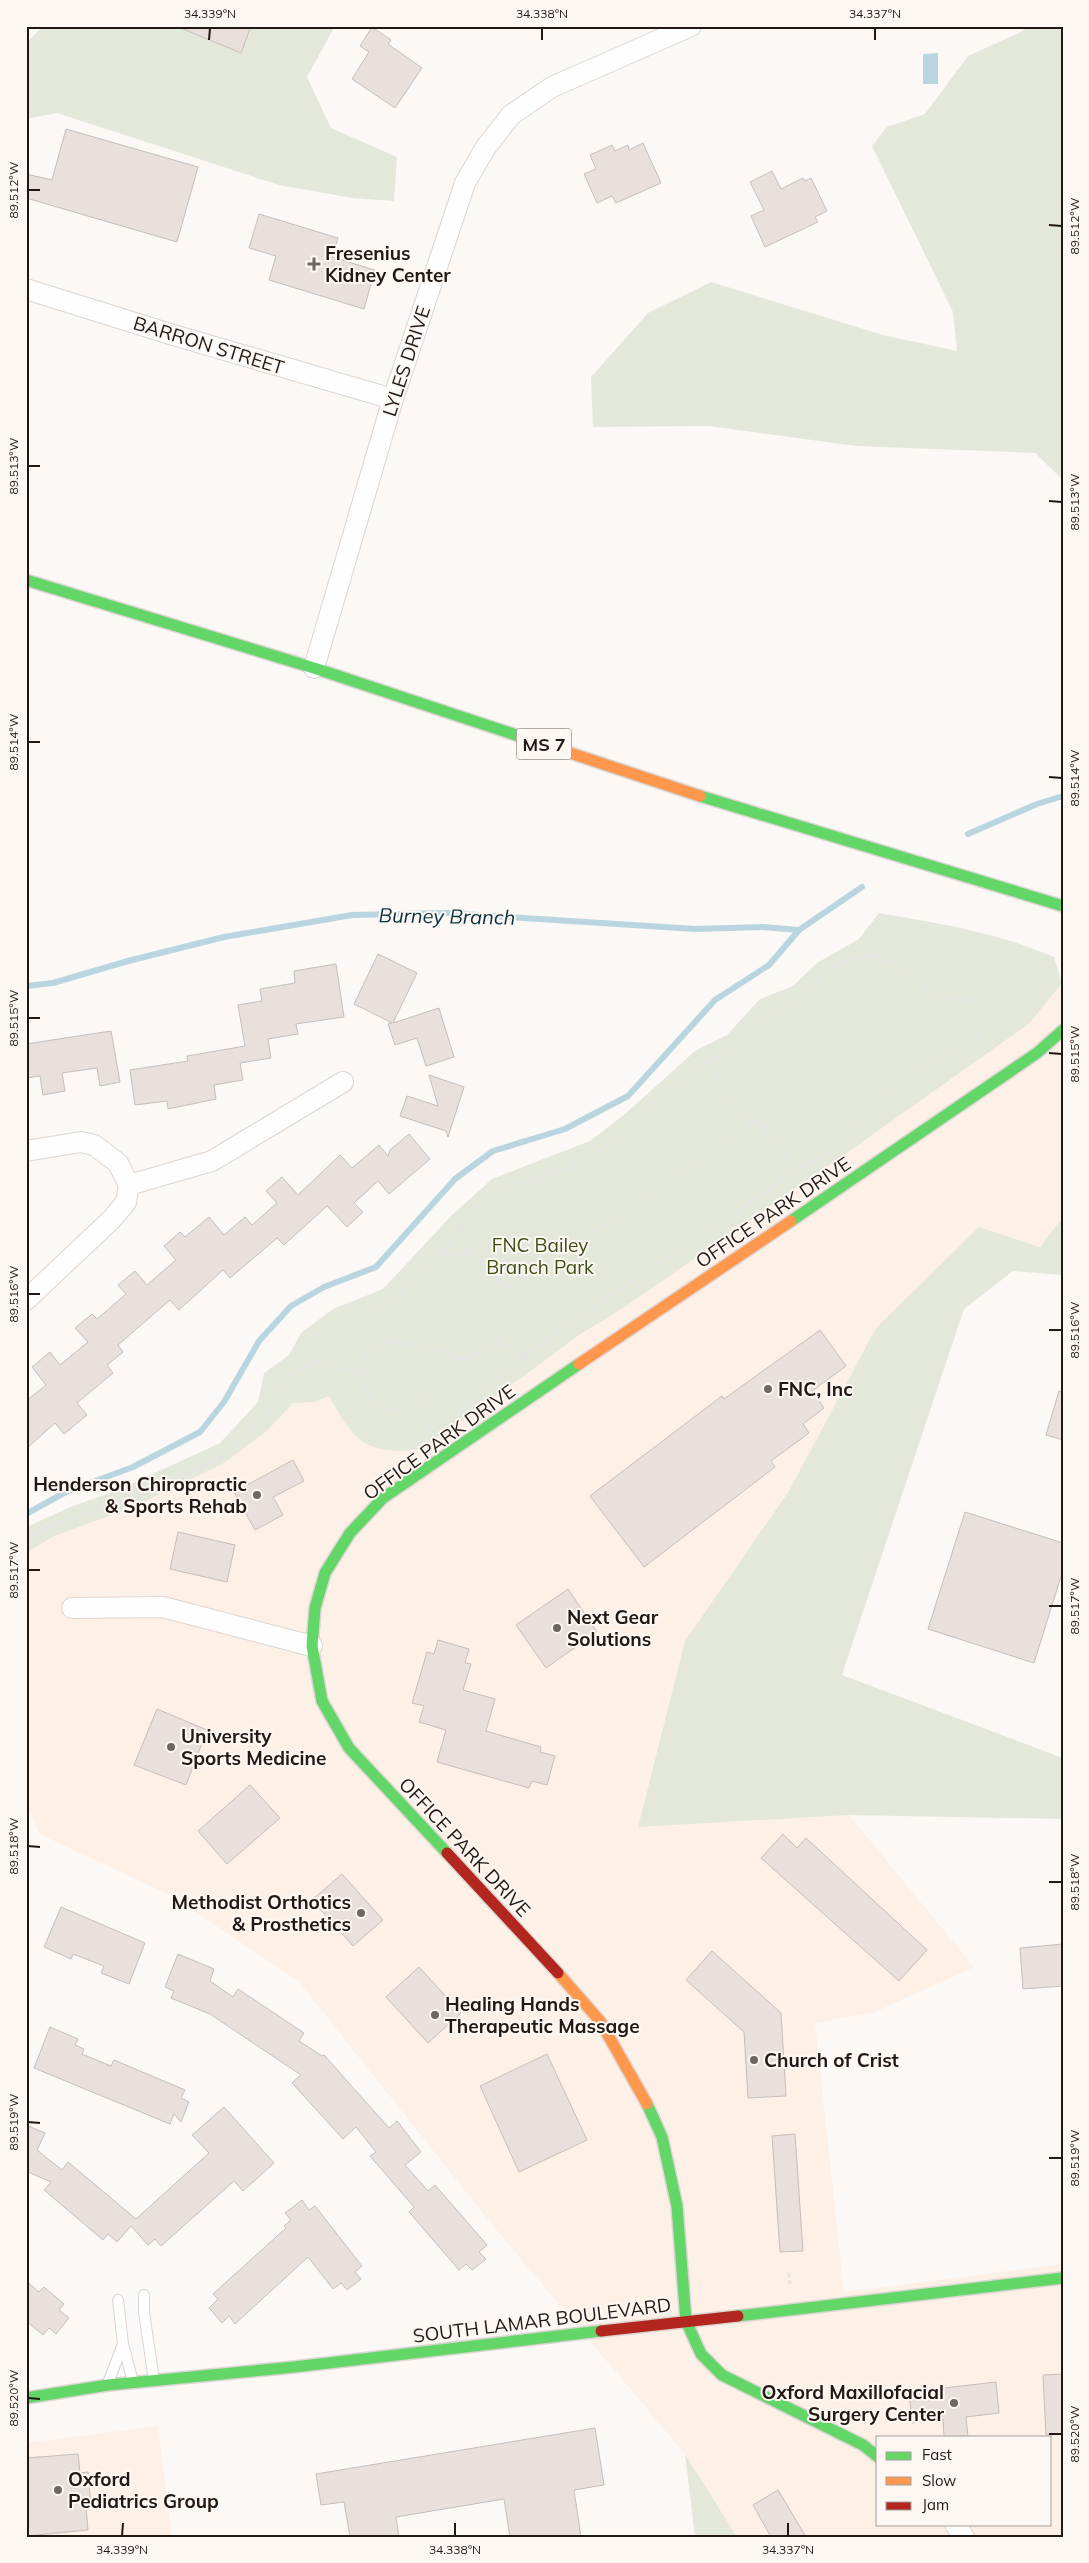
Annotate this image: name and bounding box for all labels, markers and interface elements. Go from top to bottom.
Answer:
text: 34.339°N [184,6,236,21]
text: 34.338°N [516,6,568,21]
text: 34.337°N [849,6,901,21]
text: 89.512°W [6,162,21,218]
text: 89.512°W [1067,198,1082,254]
place label: Fresenius Kidney Center [325,241,451,287]
marker: Fresenius Kidney Center [307,257,321,271]
street label: LYLES DRIVE [377,303,435,419]
street label: BARRON STREET [131,311,288,380]
text: 89.513°W [6,438,21,494]
text: 89.513°W [1067,474,1082,530]
text: 89.514°W [6,714,21,770]
road number: MS 7 [516,729,572,760]
text: 89.514°W [1067,750,1082,806]
water label: Burney Branch [378,902,516,930]
text: 89.515°W [6,990,21,1046]
text: 89.515°W [1067,1026,1082,1082]
street label: OFFICE PARK DRIVE [691,1151,855,1273]
park label: FNC Bailey Branch Park [486,1233,594,1279]
text: 89.516°W [6,1266,21,1322]
text: 89.516°W [1067,1302,1082,1358]
place label: FNC, Inc [778,1377,853,1401]
street label: OFFICE PARK DRIVE [358,1379,520,1505]
marker: FNC, Inc [762,1383,774,1395]
place label: Henderson Chiropractic & Sports Rehab [33,1472,247,1518]
marker: Henderson Chiropractic & Sports Rehab [251,1489,263,1501]
text: 89.517°W [6,1542,21,1598]
text: 89.517°W [1067,1578,1082,1634]
place label: Next Gear Solutions [567,1605,659,1651]
marker: Next Gear Solutions [551,1622,563,1634]
place label: University Sports Medicine [181,1724,326,1770]
marker: University Sports Medicine [165,1741,177,1753]
street label: OFFICE PARK DRIVE [394,1772,536,1922]
text: 89.518°W [6,1818,21,1874]
text: 89.518°W [1067,1854,1082,1910]
place label: Methodist Orthotics & Prosthetics [172,1890,351,1936]
marker: Methodist Orthotics & Prosthetics [355,1907,367,1919]
place label: Healing Hands Therapeutic Massage [445,1992,640,2038]
marker: Healing Hands Therapeutic Massage [429,2009,441,2021]
place label: Church of Crist [764,2048,899,2072]
marker: Church of Crist [748,2054,760,2066]
text: 89.519°W [6,2094,21,2150]
text: 89.519°W [1067,2130,1082,2186]
street label: SOUTH LAMAR BOULEVARD [411,2292,673,2348]
text: 89.520°W [6,2370,21,2426]
place label: Oxford Maxillofacial Surgery Center [762,2380,945,2426]
marker: Oxford Maxillofacial Surgery Center [948,2397,960,2409]
text: 89.520°W [1067,2406,1082,2462]
legend [876,2436,1052,2526]
text: Fast [922,2445,952,2464]
place label: Oxford Pediatrics Group [68,2467,219,2513]
text: Slow [922,2471,956,2490]
marker: Oxford Pediatrics Group [52,2484,64,2496]
text: Jam [922,2495,949,2514]
text: 34.339°N [96,2542,148,2557]
text: 34.338°N [429,2542,481,2557]
text: 34.337°N [762,2542,814,2557]

